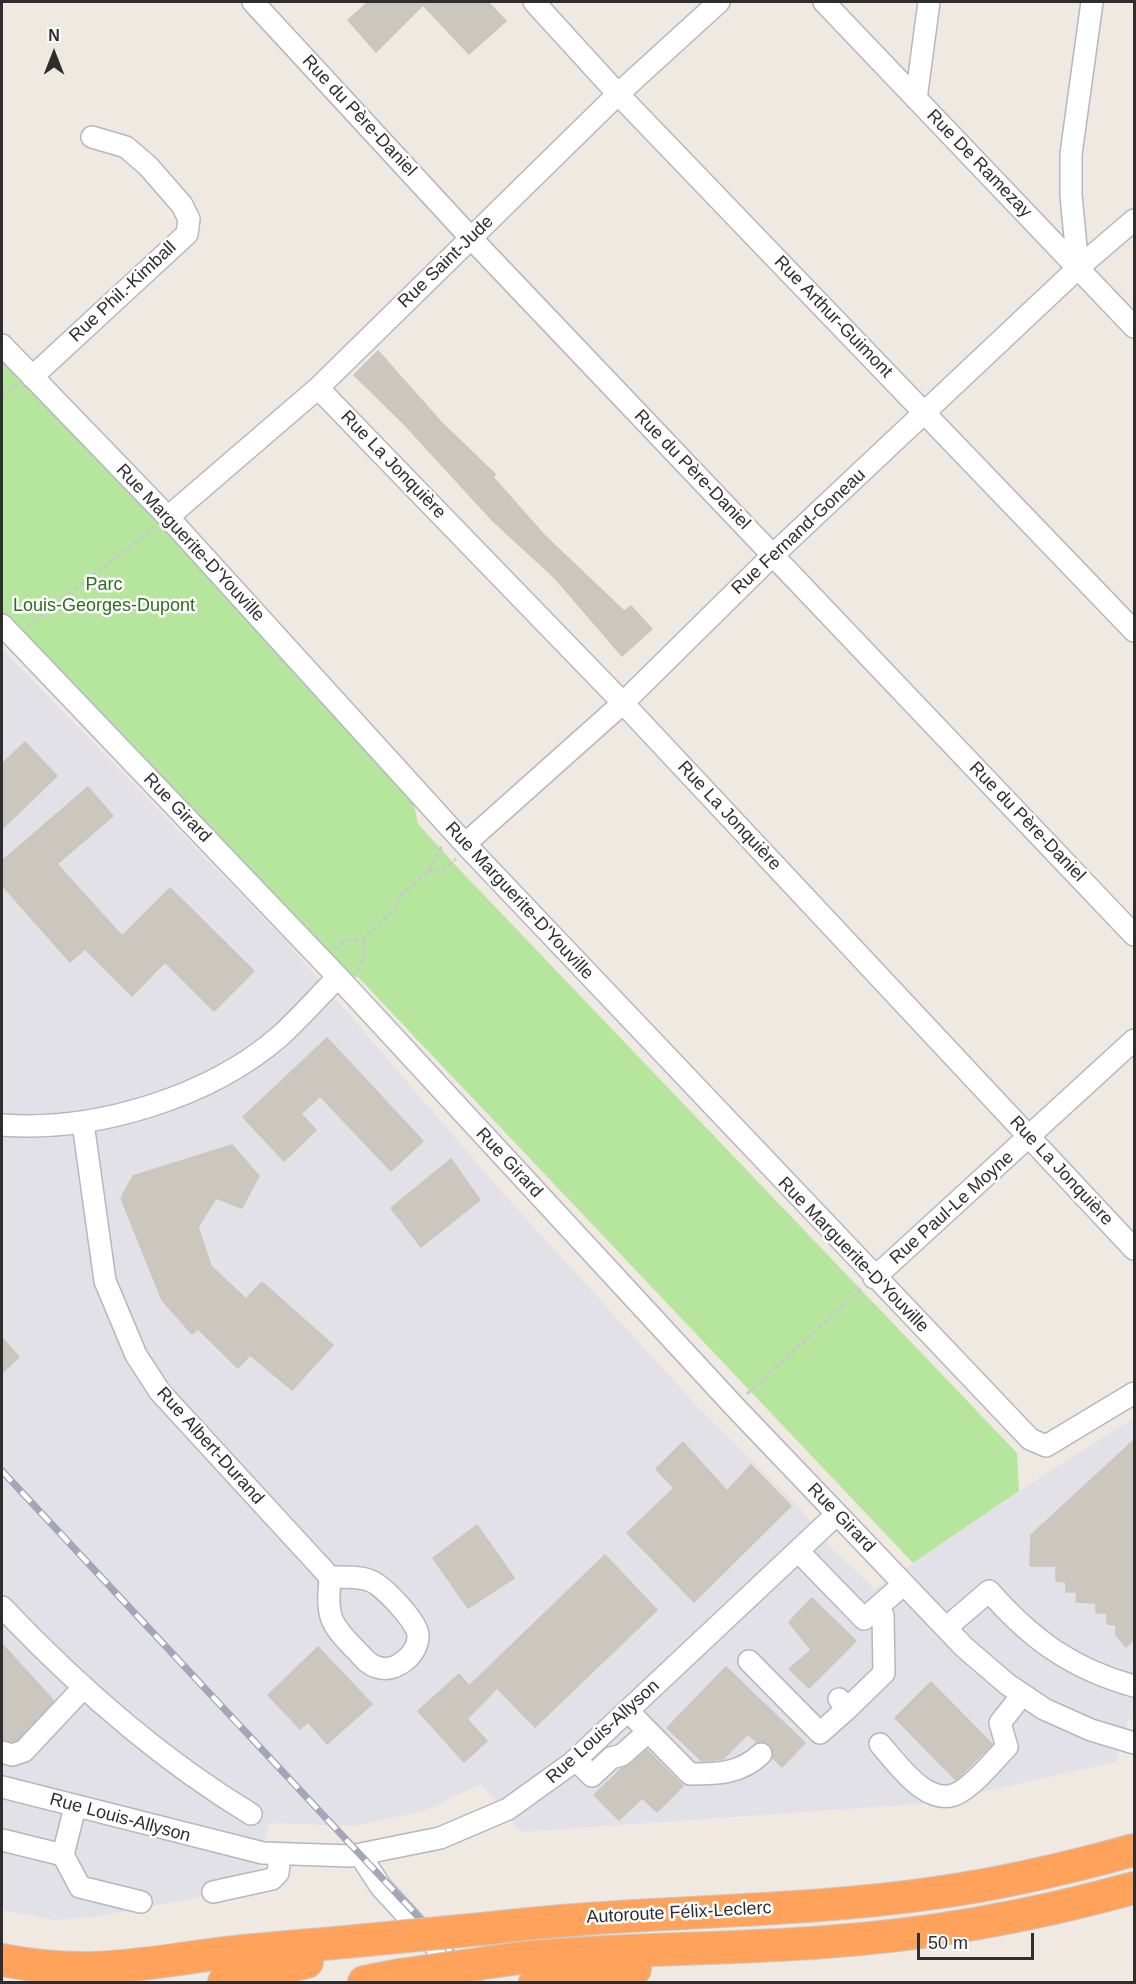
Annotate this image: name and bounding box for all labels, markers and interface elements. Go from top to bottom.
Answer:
north arrow [24,24,84,84]
text: N [48,27,60,44]
street label: Rue du Père-Daniel [297,51,421,181]
street label: Rue De Ramezay [922,105,1036,223]
street label: Rue Saint-Jude [394,211,498,313]
street label: Rue Phil.-Kimball [65,237,181,347]
street label: Rue Arthur-Guimont [769,252,897,382]
street label: Rue La Jonquière [336,406,450,524]
street label: Rue du Père-Daniel [629,406,755,534]
street label: Rue Marguerite-D'Youville [111,460,269,626]
street label: Rue Fernand-Goneau [728,464,870,600]
park label: Parc Louis-Georges-Dupont [13,574,195,616]
street label: Rue La Jonquière [673,757,785,875]
street label: Rue du Père-Daniel [964,758,1090,886]
street label: Rue Girard [139,769,215,847]
street label: Rue Marguerite-D'Youville [440,818,598,984]
street label: Rue La Jonquière [1005,1112,1117,1230]
street label: Rue Girard [471,1123,547,1203]
street label: Rue Paul-Le Moyne [886,1147,1018,1269]
street label: Rue Marguerite-D'Youville [773,1173,933,1337]
street label: Rue Albert-Durand [152,1383,268,1509]
street label: Rue Girard [803,1479,879,1557]
street label: Rue Louis-Allyson [542,1675,664,1789]
street label: Rue Louis-Allyson [47,1789,193,1847]
street label: Autoroute Félix-Leclerc [586,1897,772,1929]
scale bar [920,1921,1037,1959]
text: 50 m [928,1933,968,1953]

